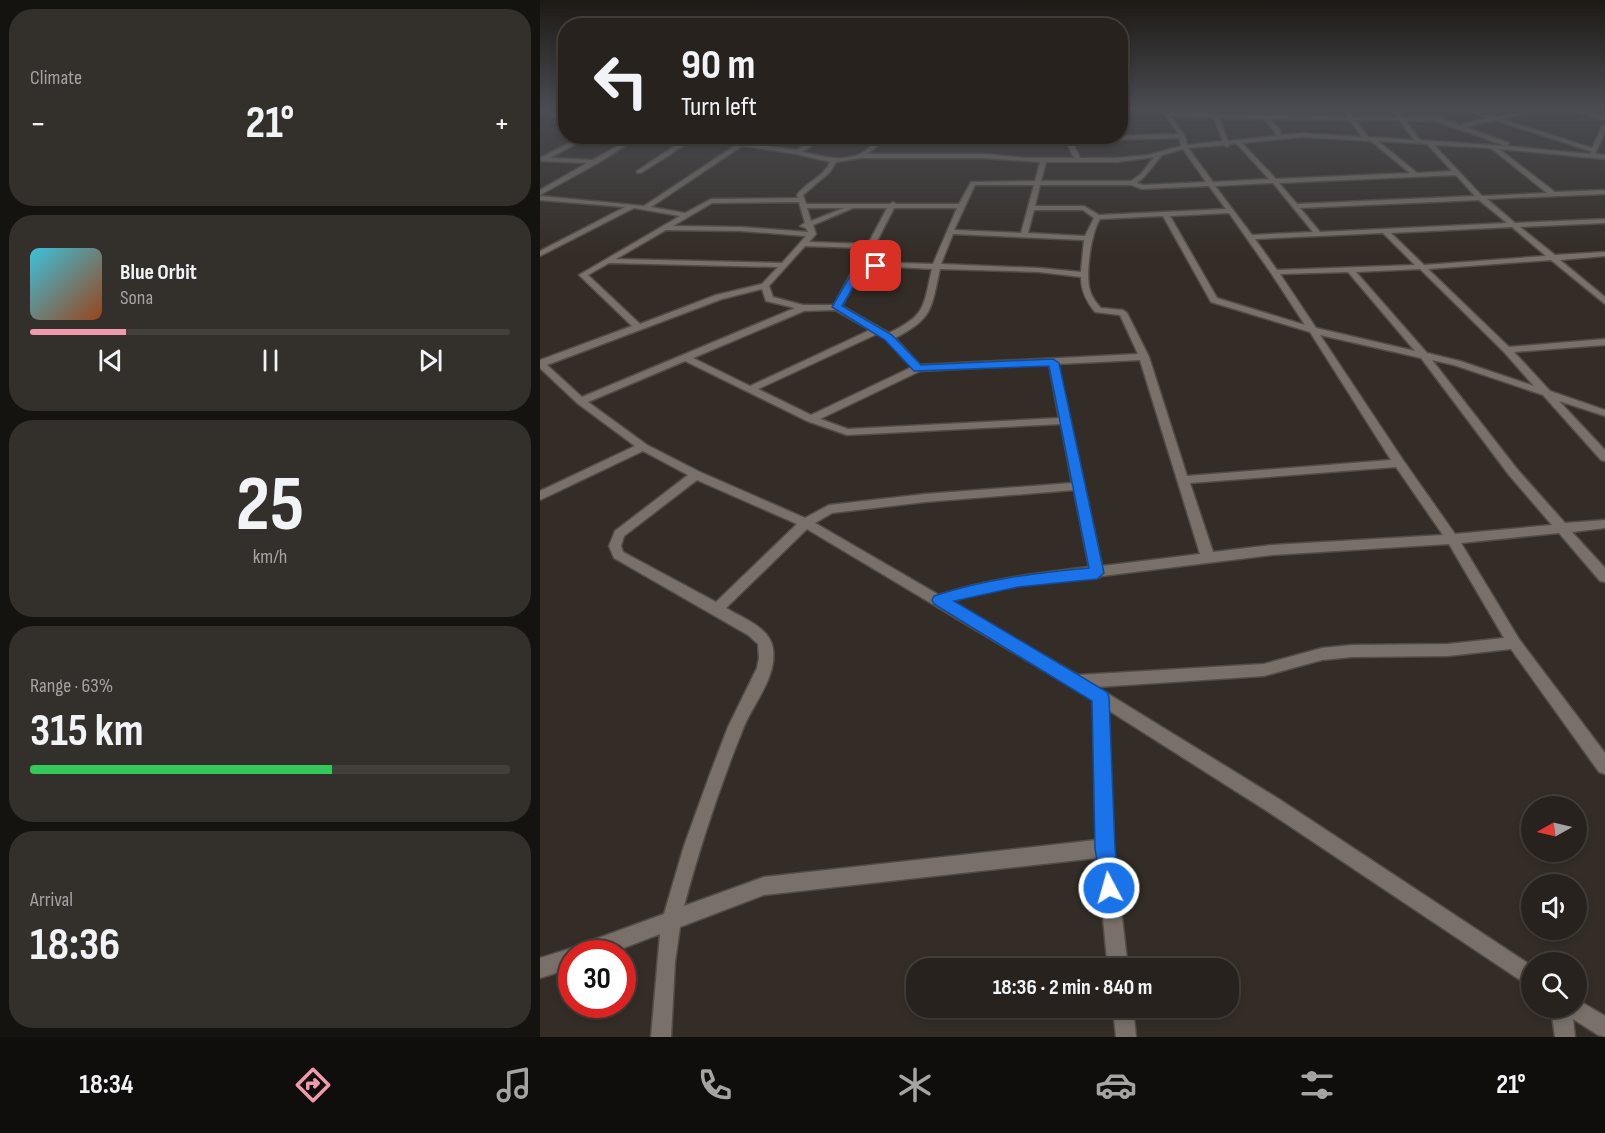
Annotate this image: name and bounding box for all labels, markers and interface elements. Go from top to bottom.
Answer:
text: 90 m [681,40,755,91]
icon: left [582,42,660,120]
text: Climate [30,66,82,90]
text: Turn left [681,91,757,123]
text: 21° [246,96,294,151]
text: − [30,104,46,144]
text: + [494,104,510,144]
pin [850,240,901,291]
icon: arrive [859,249,892,282]
text: Blue Orbit [120,259,197,286]
text: Sona [120,286,153,310]
icon: previous [94,344,127,377]
icon: pause [254,344,287,377]
icon: next [414,344,447,377]
text: 25 [236,459,304,552]
text: km/h [253,545,287,569]
text: Range · 63% [30,674,113,698]
text: 315 km [30,704,144,759]
north arrow [1521,796,1587,862]
map controls [1521,796,1587,1018]
position arrow [1077,856,1141,920]
button: sound [1521,874,1587,940]
text: Arrival [30,888,73,912]
text: 18:36 [30,918,120,973]
speed limit sign: 30 [558,940,636,1018]
button: search [1521,952,1587,1018]
text: 18:36 · 2 min · 840 m [993,974,1152,1001]
icon: directions [292,1064,334,1106]
icon: music [493,1064,535,1106]
icon: phone [694,1064,736,1106]
icon: climate [894,1064,936,1106]
icon: car [1095,1064,1137,1106]
icon: filters [1296,1064,1338,1106]
text: 18:34 [79,1069,133,1101]
text: 21° [1496,1069,1526,1101]

